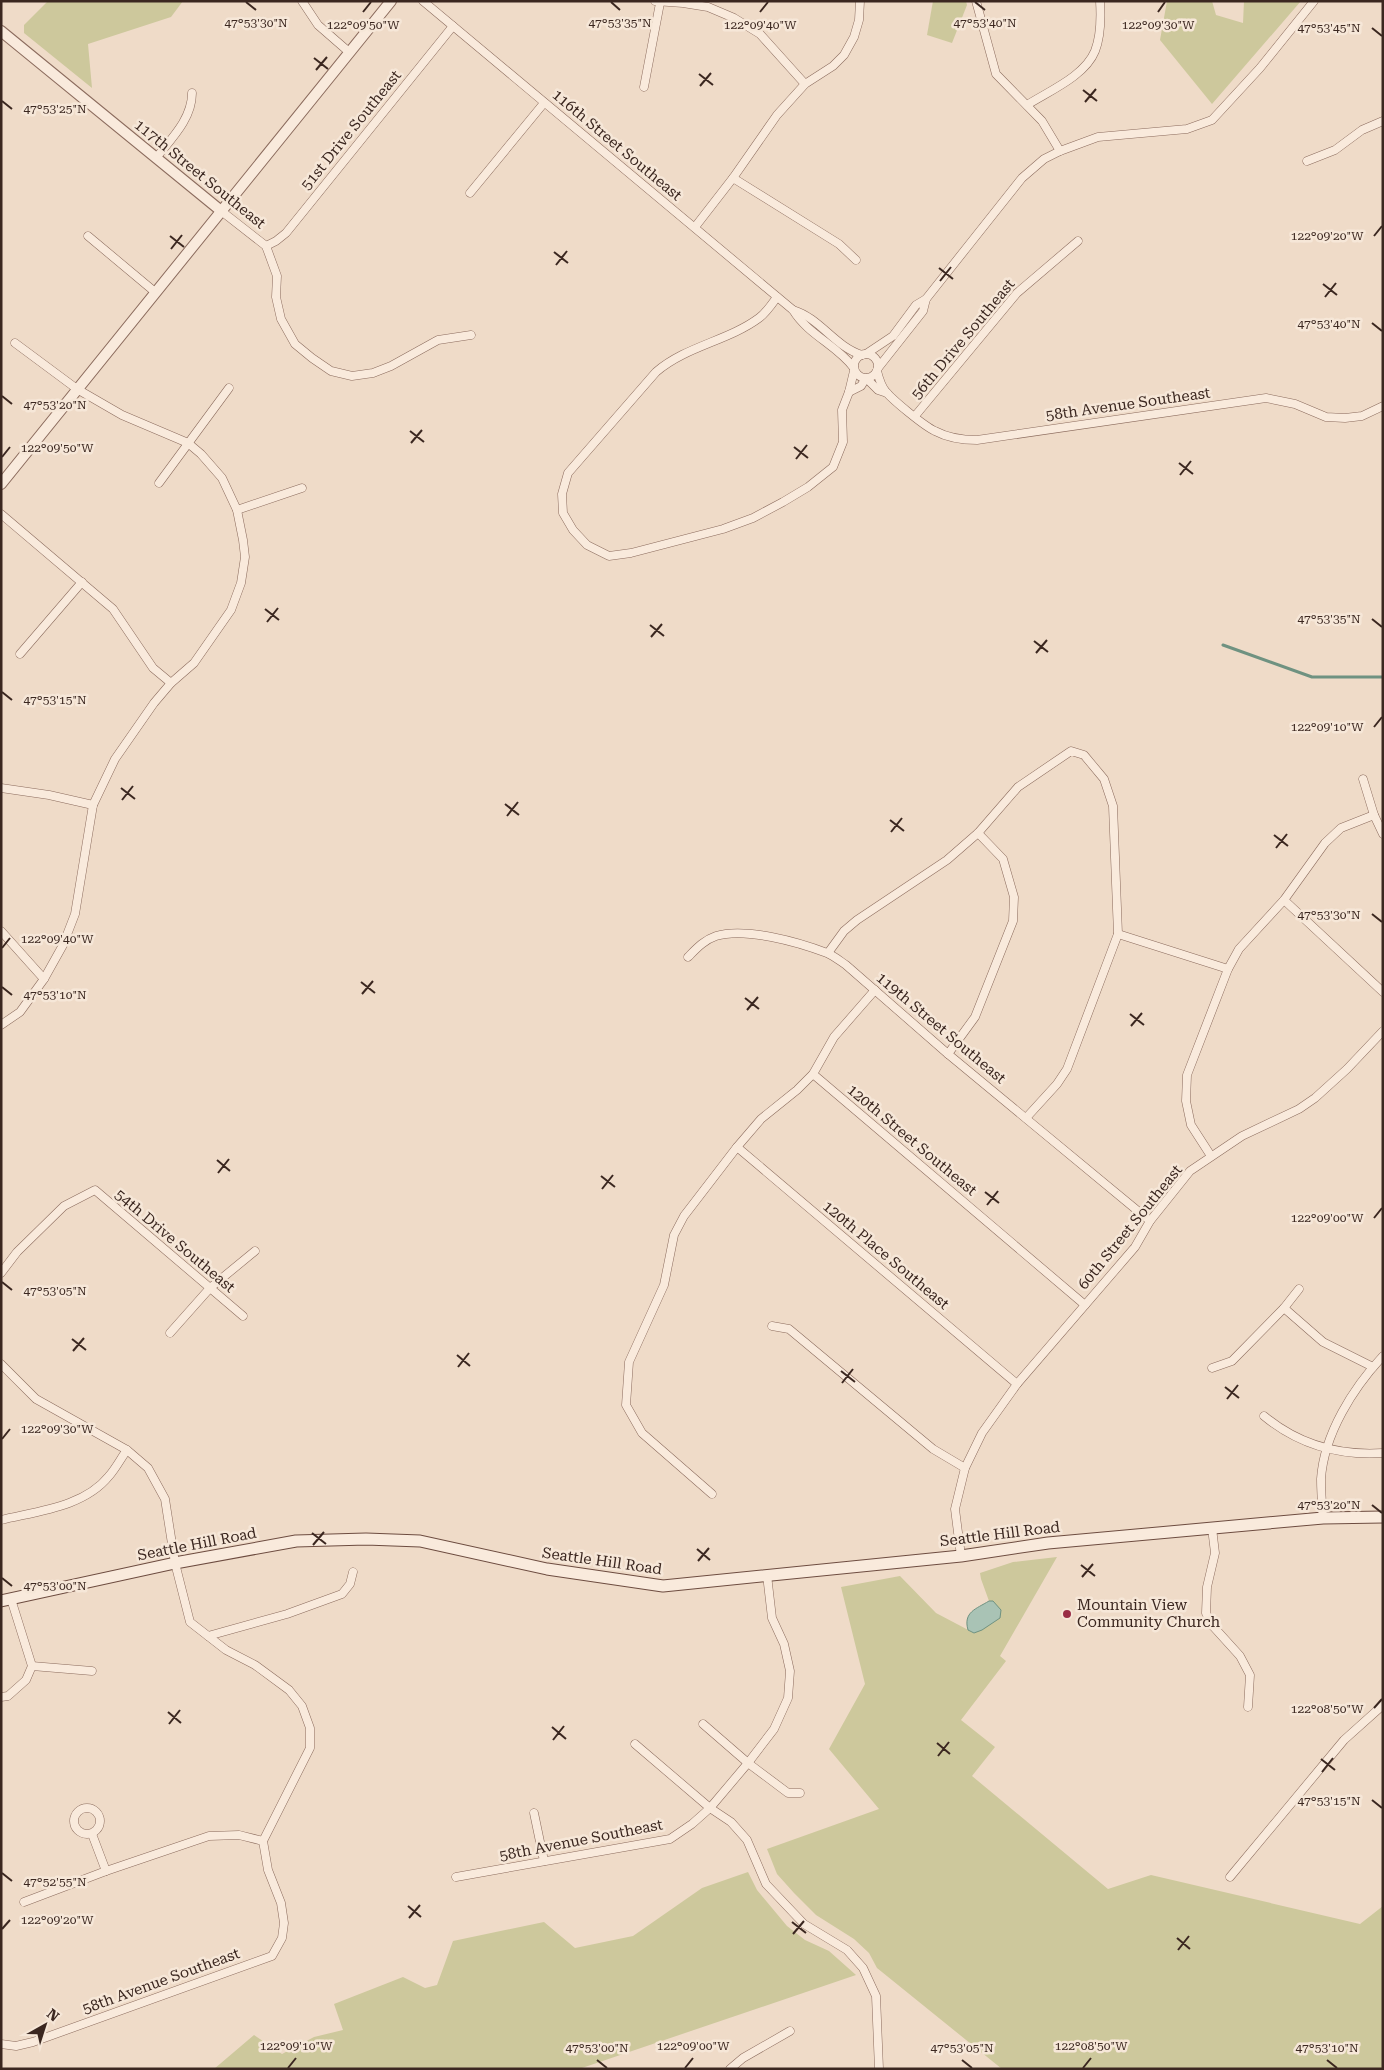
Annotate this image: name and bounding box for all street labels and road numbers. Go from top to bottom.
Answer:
street label: 51st Drive Southeast [297,66,405,193]
street label: 116th Street Southeast [549,86,686,205]
street label: 117th Street Southeast [131,116,270,233]
street label: 56th Drive Southeast [907,275,1019,403]
street label: 58th Avenue Southeast [1045,383,1212,424]
street label: 119th Street Southeast [873,969,1010,1088]
street label: 120th Street Southeast [844,1081,981,1200]
street label: 60th Street Southeast [1074,1161,1186,1293]
street label: 54th Drive Southeast [111,1185,239,1297]
street label: 120th Place Southeast [819,1197,953,1313]
street label: Seattle Hill Road [939,1518,1061,1550]
street label: Seattle Hill Road [136,1524,258,1564]
street label: Seattle Hill Road [541,1544,664,1578]
street label: 58th Avenue Southeast [498,1815,665,1865]
street label: 58th Avenue Southeast [80,1944,242,2018]

